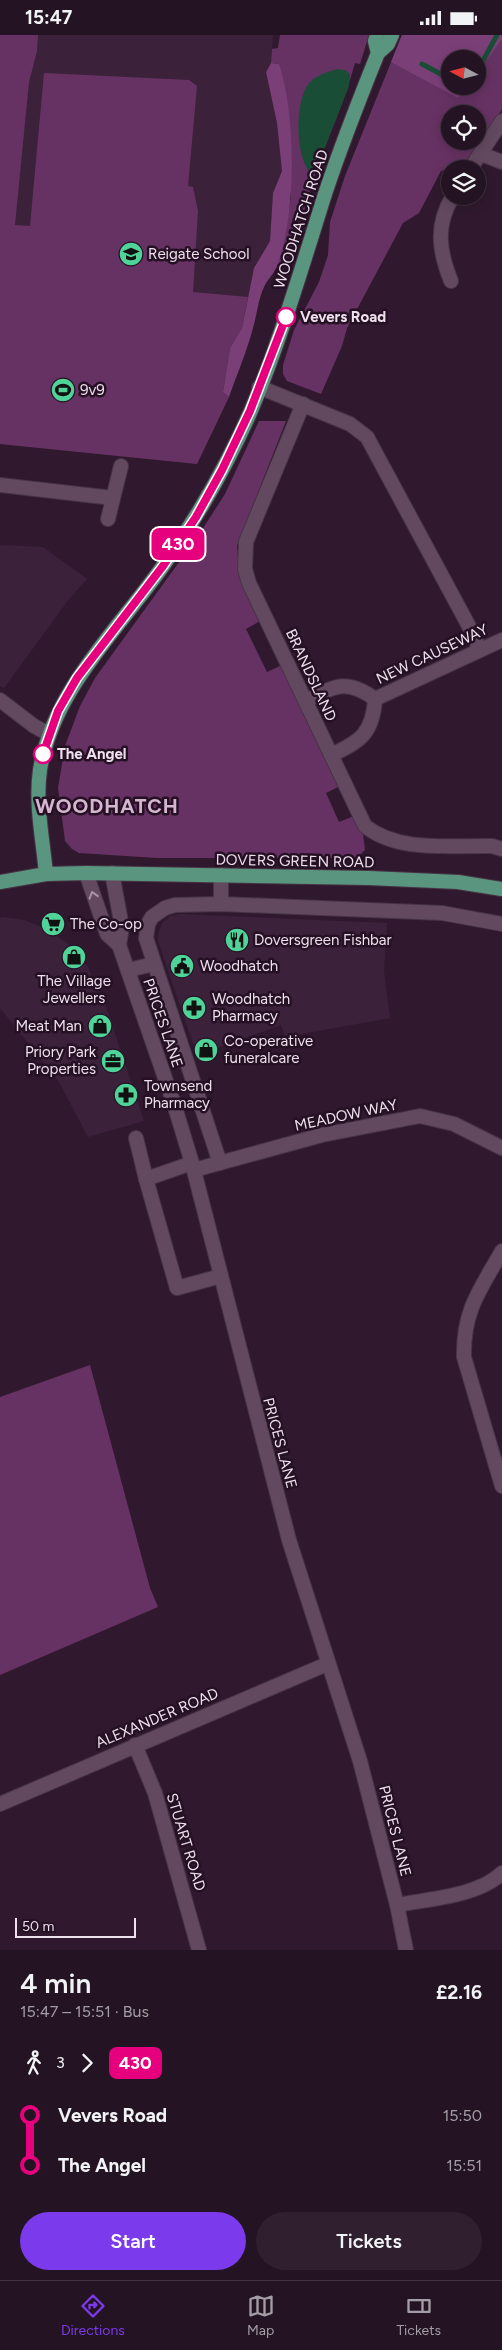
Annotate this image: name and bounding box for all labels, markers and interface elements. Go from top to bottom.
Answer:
text: 15:47 [25,6,72,29]
north arrow [441,50,486,95]
map controls [441,50,486,205]
button: locate [441,105,486,150]
street label: WOODHATCH ROAD [270,147,332,291]
button: layers [441,160,486,205]
school or university icon: Reigate School [118,241,144,267]
place label: Reigate School [148,245,249,263]
marker: Vevers Road [276,307,296,327]
place label: Vevers Road [300,308,386,326]
sports icon: 9v9 [50,377,76,403]
place label: 9v9 [80,381,105,399]
line badge: 430 [149,528,207,560]
text: 430 [161,533,195,555]
street label: NEW CAUSEWAY [373,620,491,688]
street label: BRANDSLAND [282,626,340,724]
marker: The Angel [33,744,53,764]
place label: The Angel [57,745,126,763]
district label: WOODHATCH [35,794,179,818]
street label: DOVERS GREEN ROAD [215,851,375,871]
one-way arrow [88,891,98,900]
supermarket icon: The Co-op [40,911,66,937]
place label: The Co-op [70,915,142,933]
restaurant icon: Doversgreen Fishbar [224,927,250,953]
place label: Doversgreen Fishbar [254,931,392,949]
shop icon: The Village Jewellers [61,944,87,970]
public building icon: Woodhatch [169,953,195,979]
place label: Woodhatch [200,957,278,975]
place label: The Village Jewellers [37,972,111,1007]
street label: PRICES LANE [139,976,187,1070]
place label: Woodhatch Pharmacy [212,990,290,1025]
pharmacy icon: Woodhatch Pharmacy [181,995,207,1021]
shop icon: Meat Man [87,1013,113,1039]
place label: Meat Man [15,1017,82,1035]
place label: Co-operative funeralcare [224,1032,313,1067]
shop icon: Co-operative funeralcare [193,1037,219,1063]
place label: Priory Park Properties [25,1043,97,1078]
office icon: Priory Park Properties [100,1048,126,1074]
place label: Townsend Pharmacy [144,1077,212,1112]
pharmacy icon: Townsend Pharmacy [113,1082,139,1108]
street label: MEADOW WAY [293,1095,399,1135]
street label: PRICES LANE [259,1396,301,1490]
street label: ALEXANDER ROAD [93,1684,221,1752]
street label: PRICES LANE [375,1784,415,1878]
street label: STUART ROAD [163,1791,209,1893]
scale bar [15,1915,136,1938]
text: 50 m [22,1918,54,1935]
text: 4 min [20,1966,91,2000]
text: £2.16 [436,1981,482,2004]
text: 15:47 – 15:51 · Bus [20,2002,149,2021]
icon: walk [20,2049,48,2077]
icon: forward [73,2049,101,2077]
text: 430 [119,2052,152,2074]
text: 3 [56,2053,65,2072]
text: Vevers Road [58,2104,167,2127]
text: 15:50 [443,2106,482,2125]
text: The Angel [58,2154,146,2177]
text: 15:51 [446,2156,482,2175]
button: Start [20,2212,246,2270]
button: Tickets [256,2212,482,2270]
tab: Directions [61,2292,125,2339]
tab: Map [247,2292,275,2339]
tab: Tickets [396,2292,441,2339]

